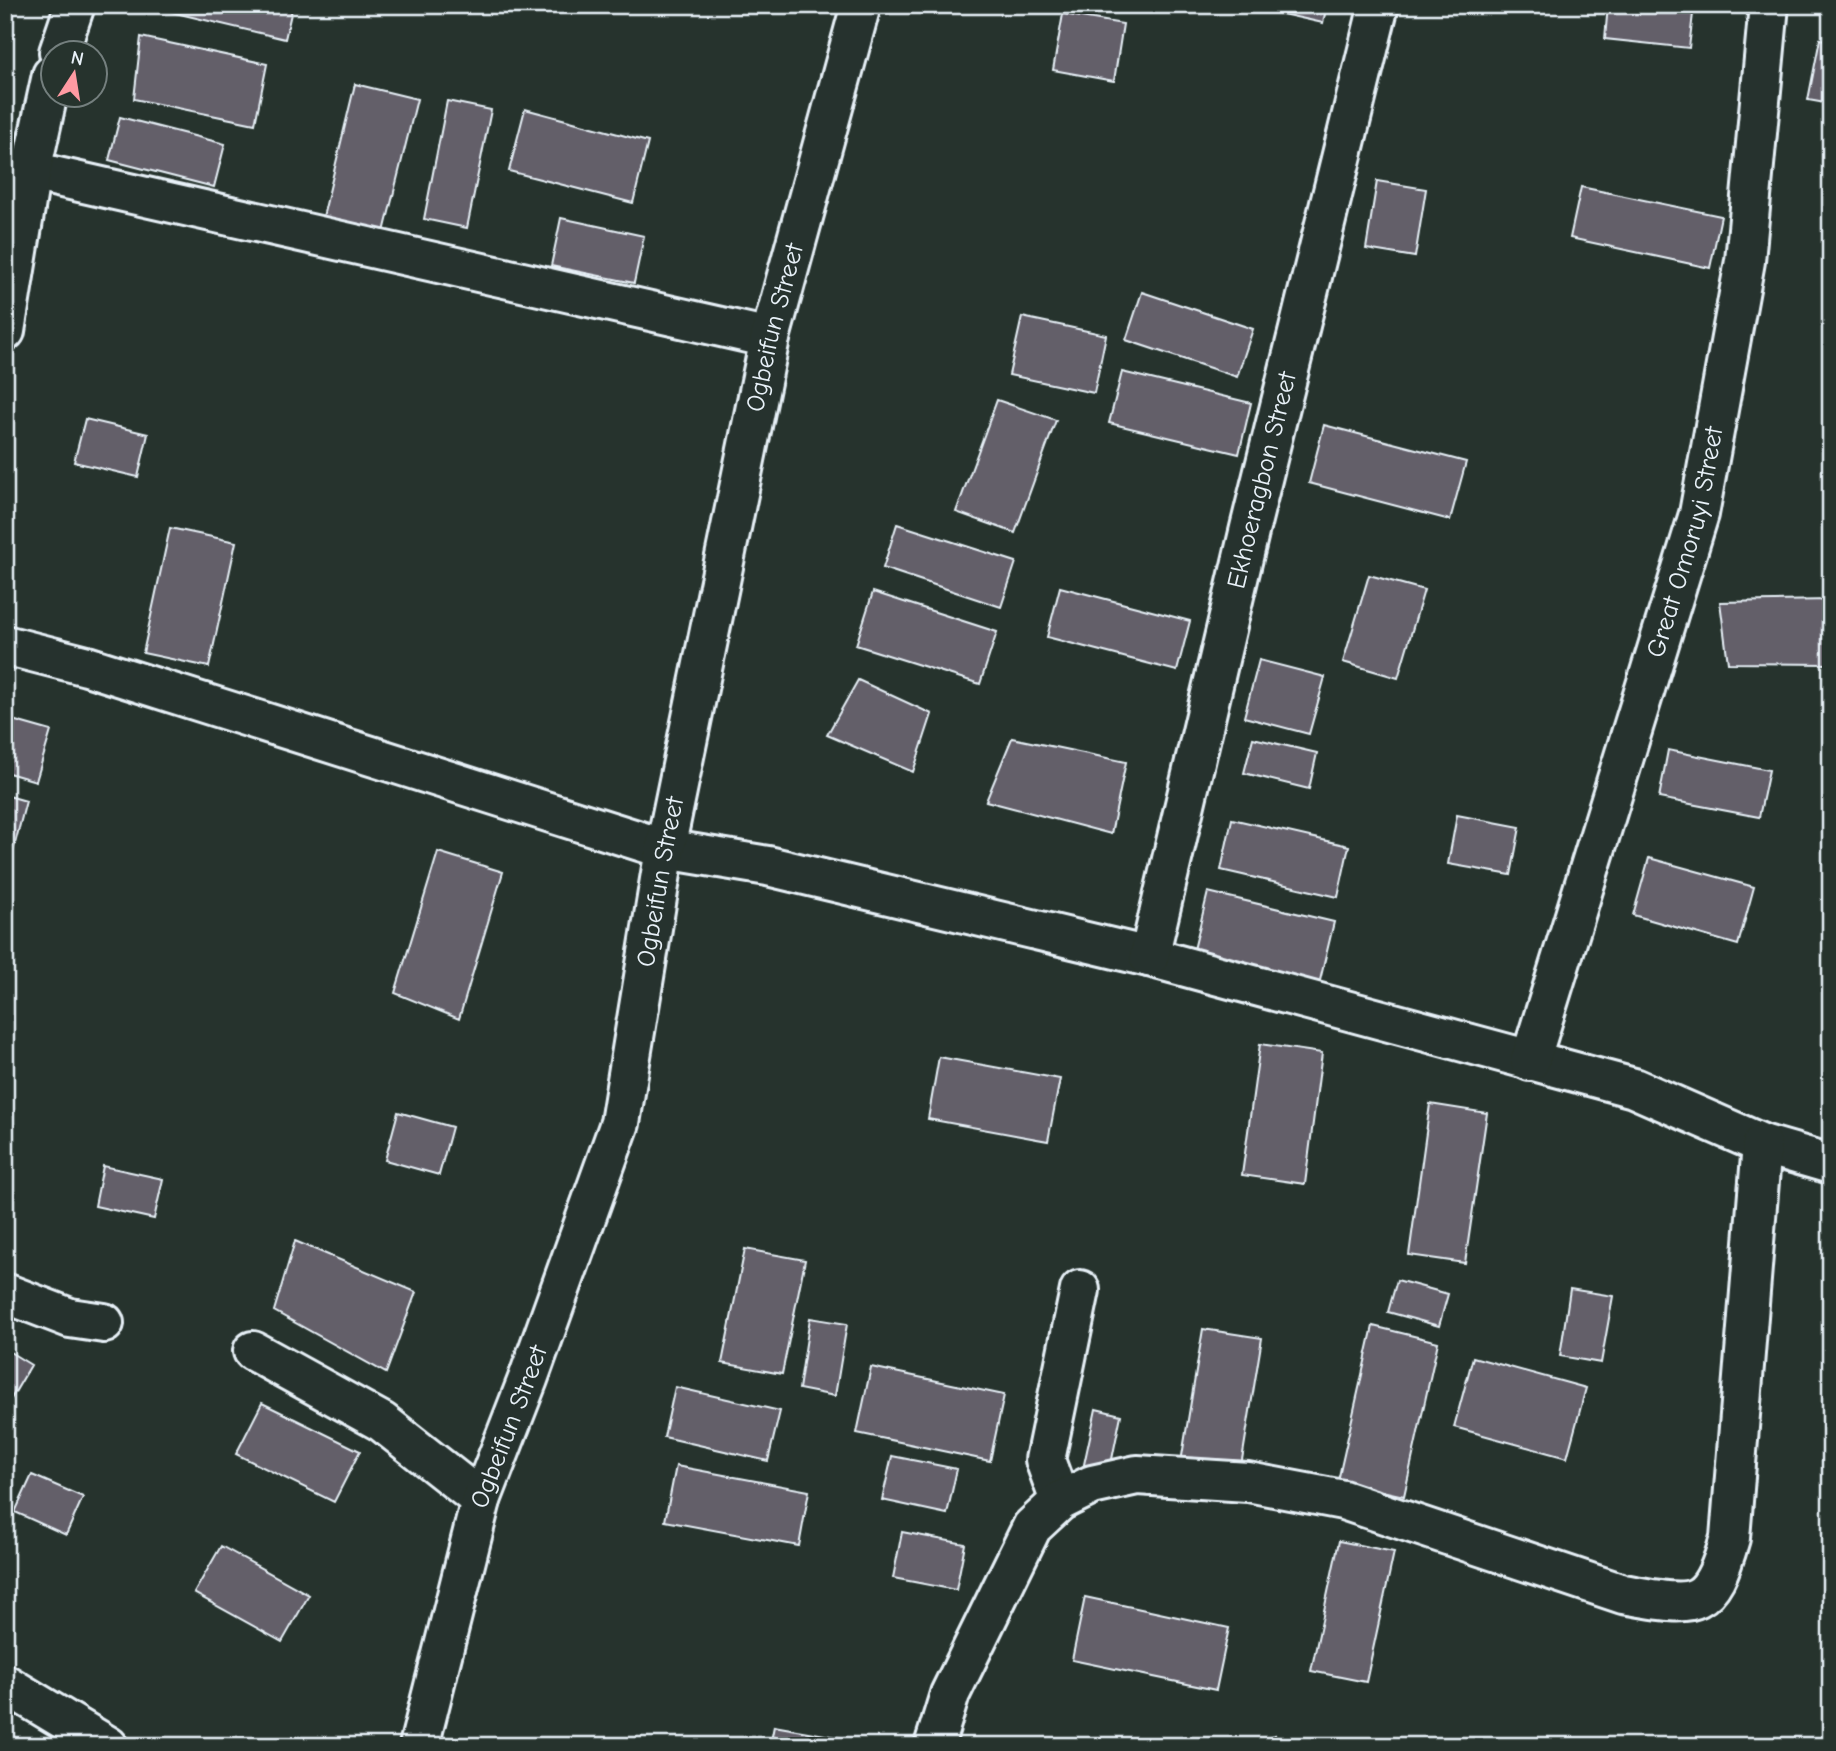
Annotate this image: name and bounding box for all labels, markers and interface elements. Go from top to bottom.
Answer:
north arrow [38,38,108,108]
text: N [69,46,86,70]
street label: Ogbeifun Street [740,239,811,414]
street label: Ekhoeragbon Street [1221,367,1303,591]
street label: Great Omoruyi Street [1641,423,1730,661]
street label: Ogbeifun Street [631,793,691,969]
street label: Ogbeifun Street [464,1340,554,1513]

